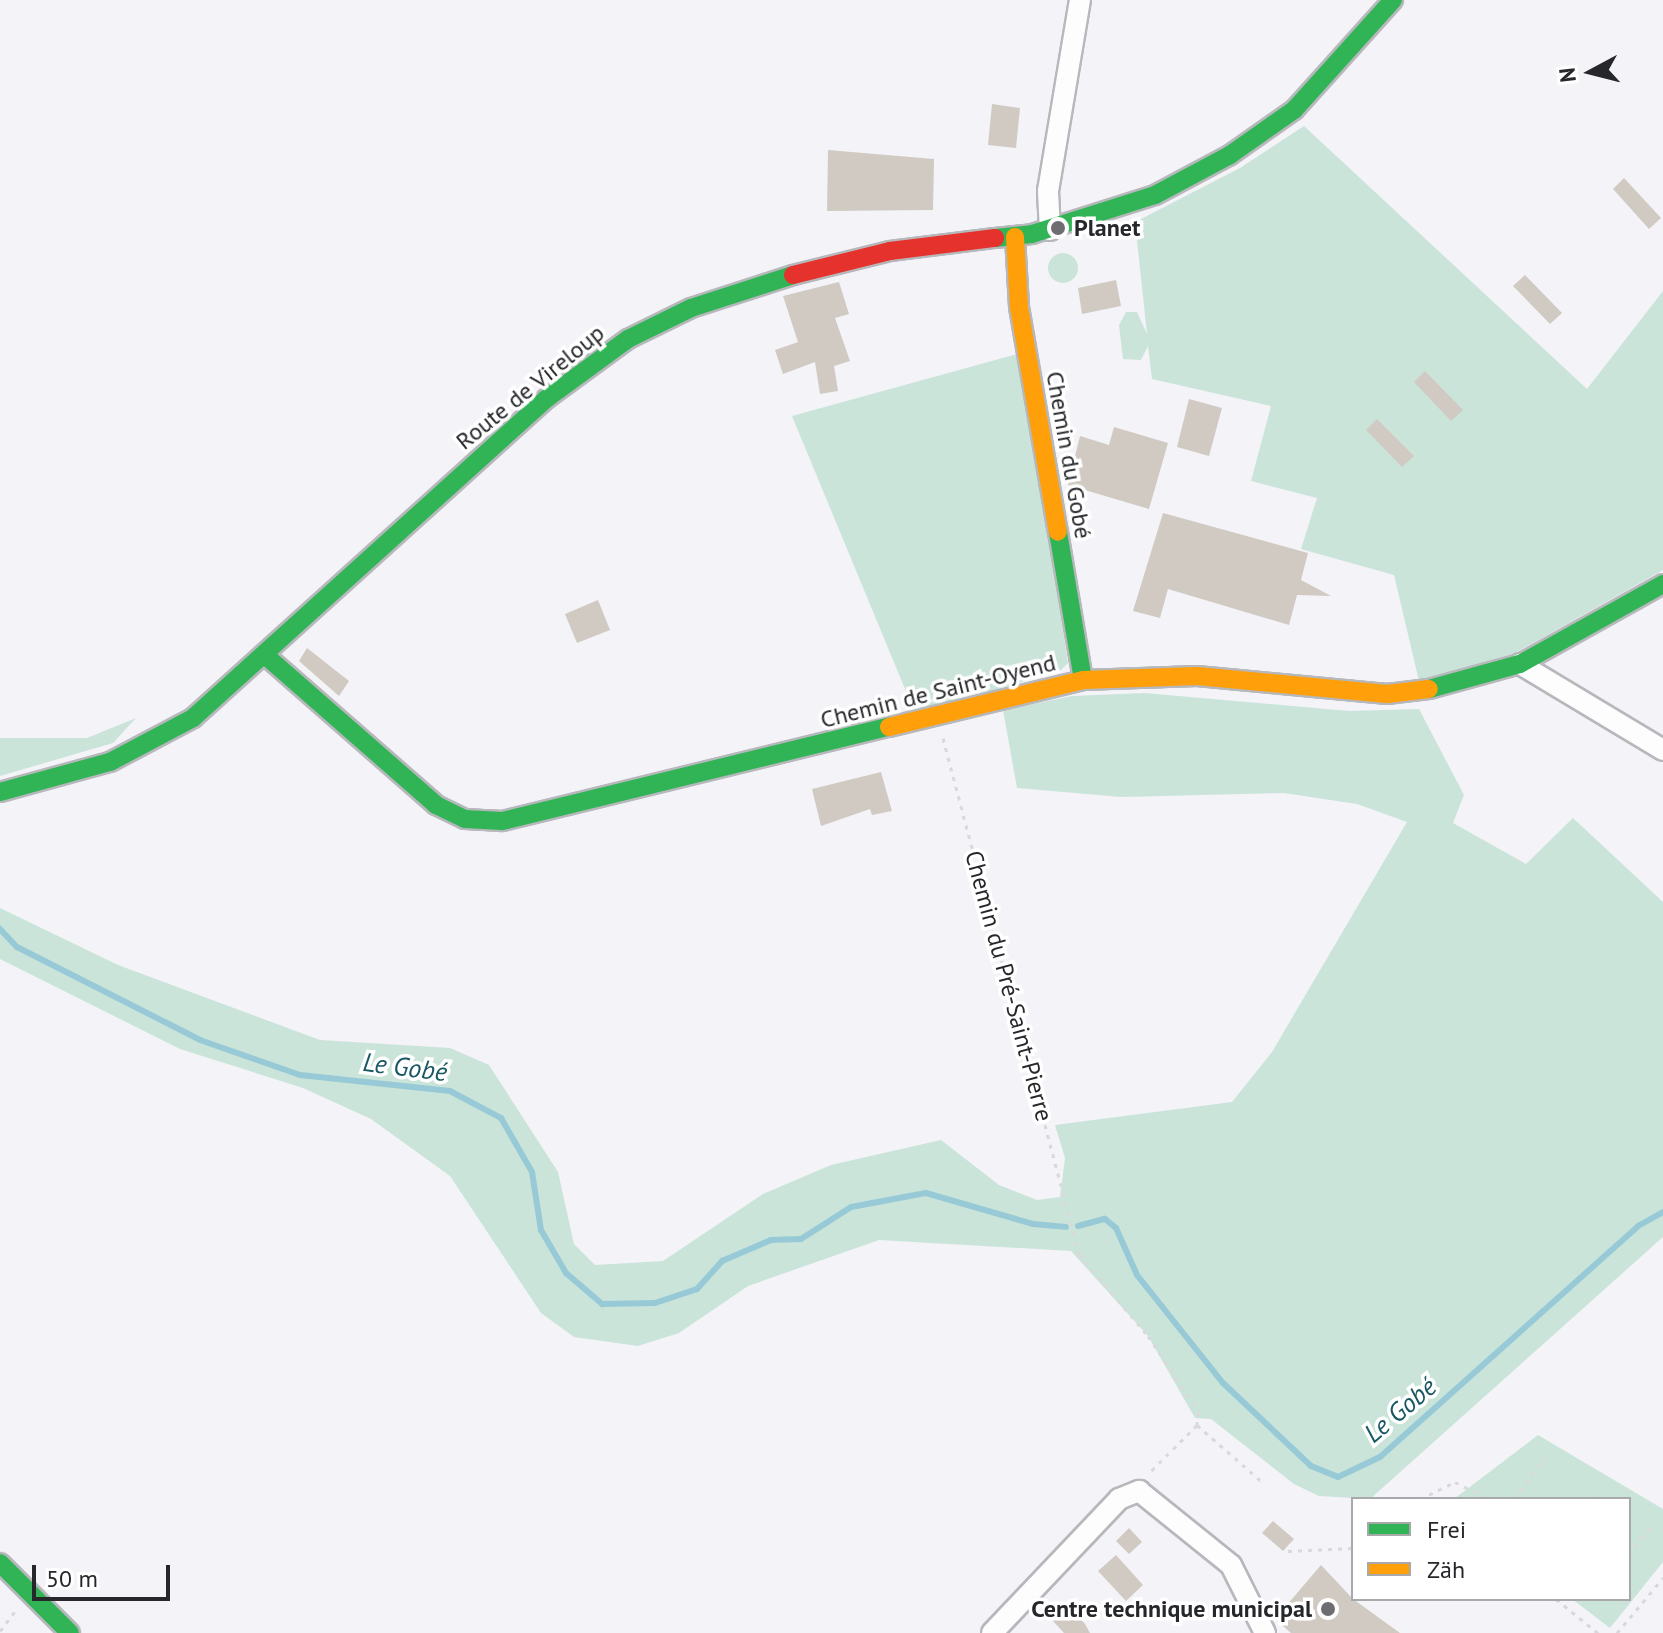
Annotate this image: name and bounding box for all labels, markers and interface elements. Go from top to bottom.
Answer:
north arrow [1551,32,1631,112]
text: N [1552,66,1582,84]
place label: Planet [1074,214,1140,242]
marker: Planet [1049,219,1067,237]
street label: Route de Vireloup [450,318,610,456]
street label: Chemin du Gobé [1040,369,1098,541]
street label: Chemin de Saint-Oyend [817,648,1059,734]
street label: Chemin du Pré-Saint-Pierre [959,847,1059,1125]
water label: Le Gobé [361,1046,449,1088]
water label: Le Gobé [1358,1371,1442,1449]
legend [1351,1497,1631,1601]
text: Frei [1427,1514,1466,1545]
scale bar [36,1549,174,1599]
text: Zäh [1427,1554,1465,1585]
text: 50 m [46,1563,98,1594]
place label: Centre technique municipal [1031,1595,1312,1623]
marker: Centre technique municipal [1319,1600,1337,1618]

